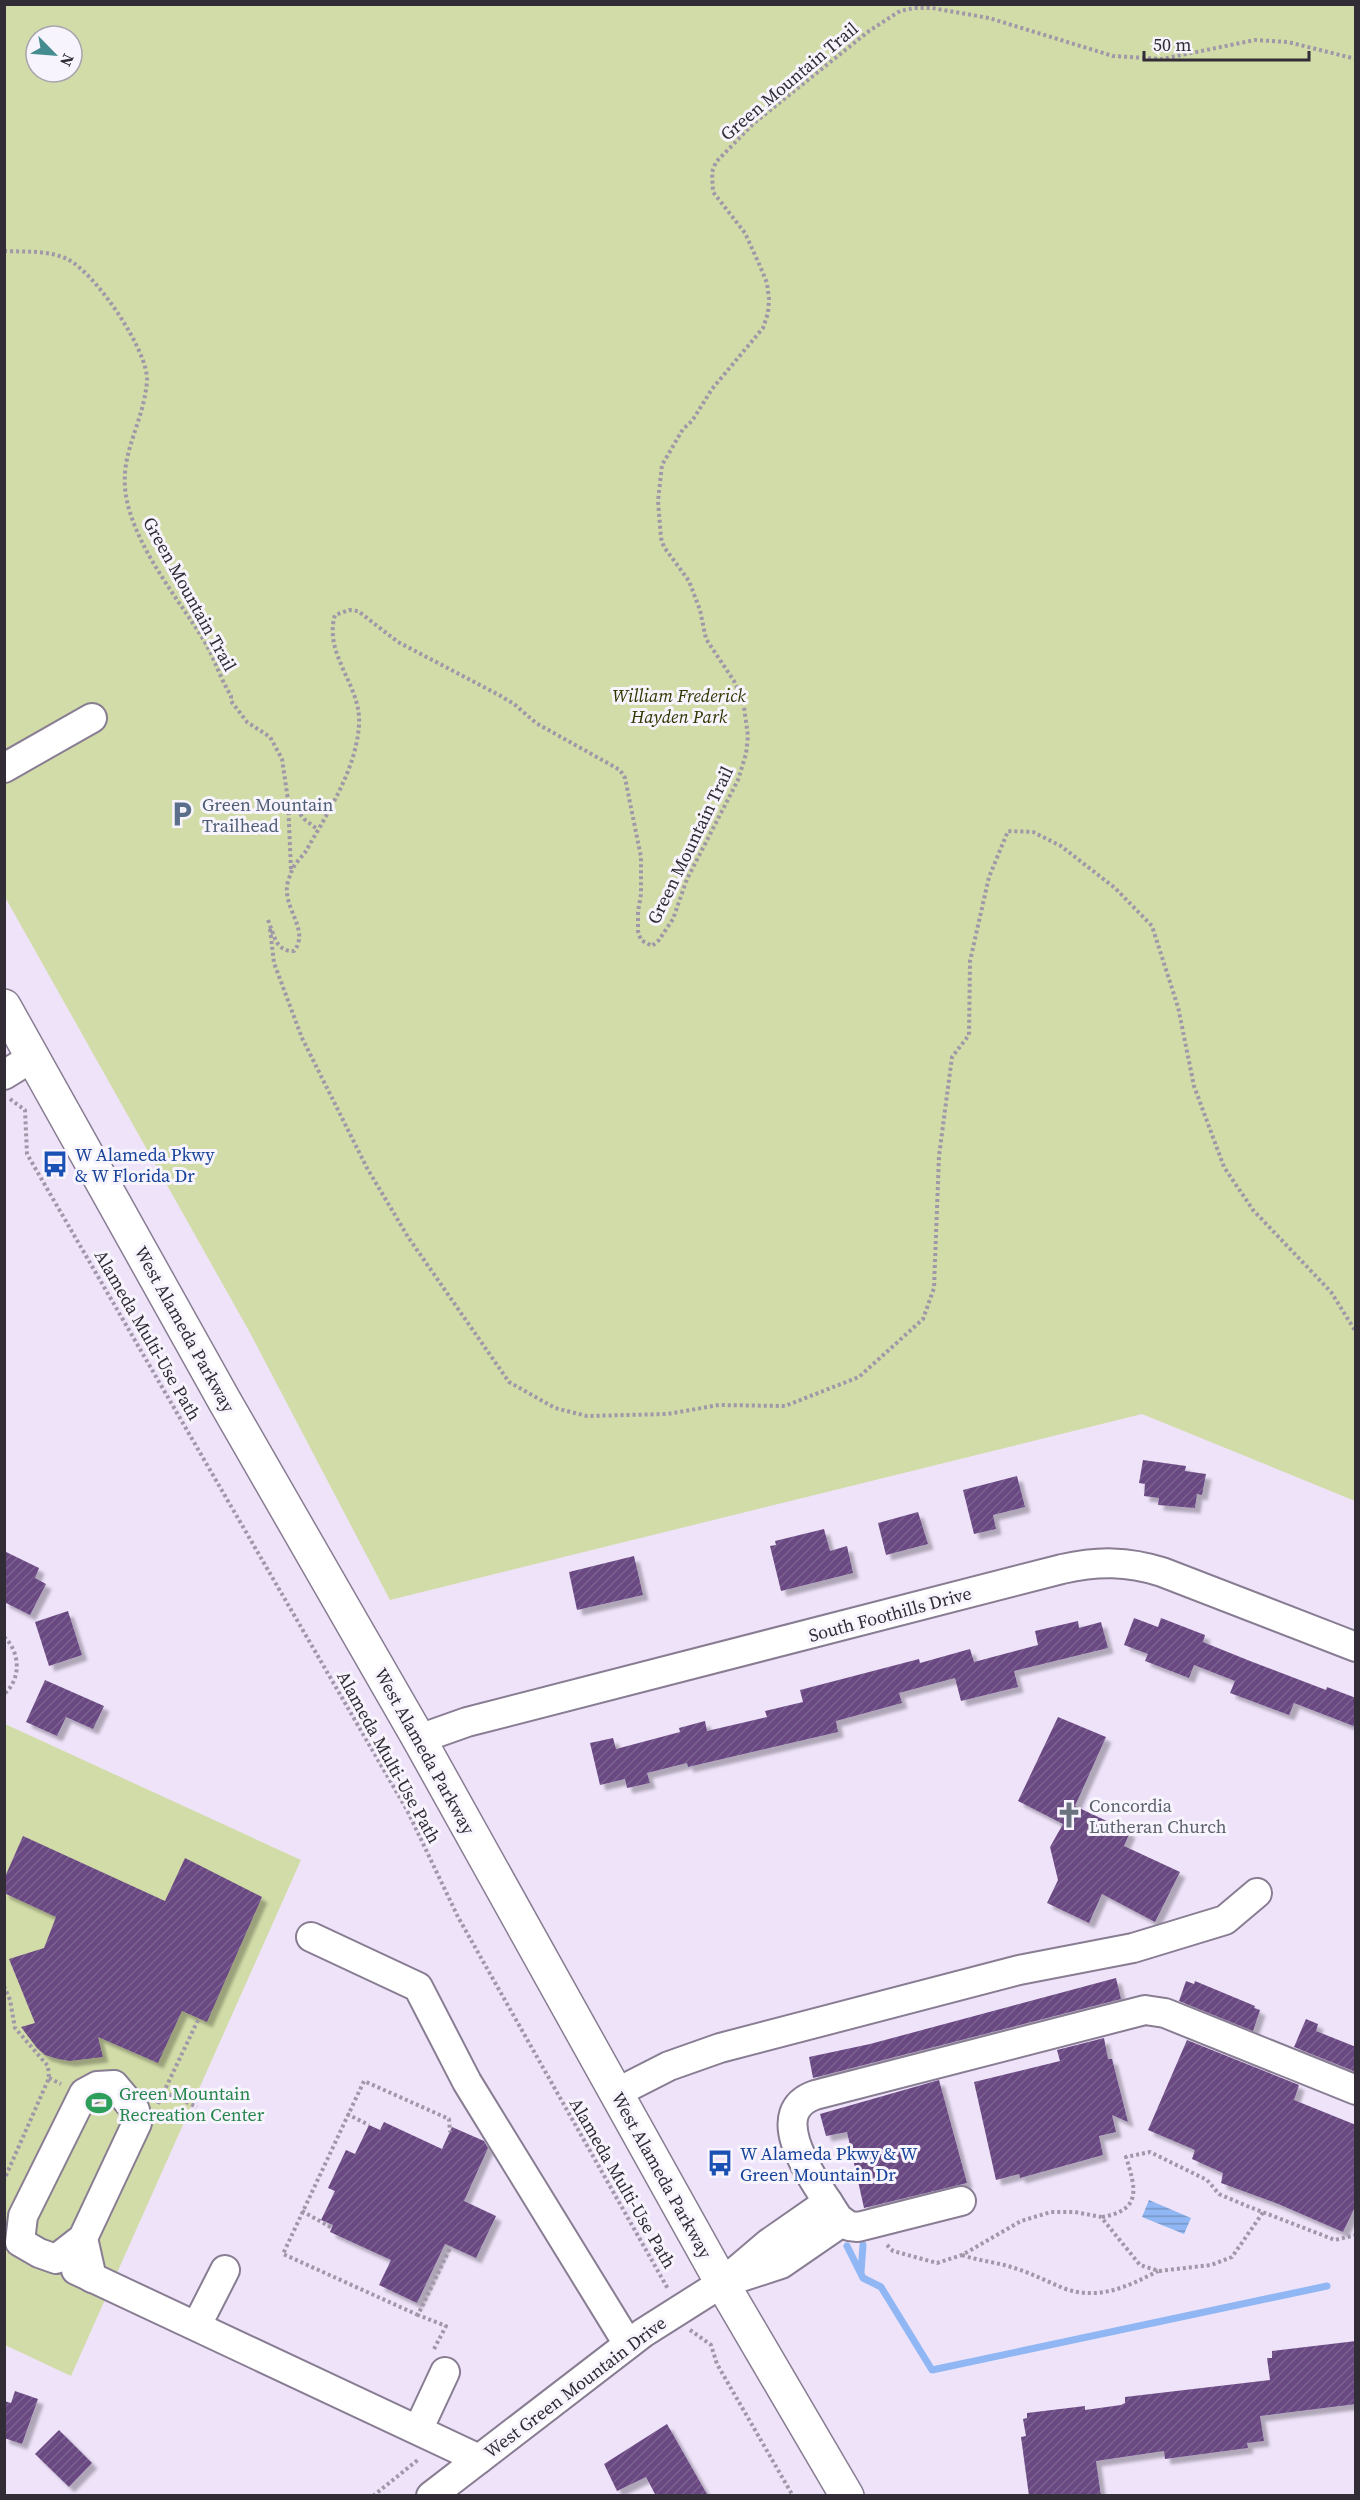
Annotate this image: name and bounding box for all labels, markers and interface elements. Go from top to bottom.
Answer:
street label: Green Mountain Trail [715,16,863,146]
north arrow [24,24,84,84]
scale bar [1144,24,1309,62]
text: 50 m [1153,32,1191,57]
text: N [55,50,80,71]
street label: Green Mountain Trail [137,512,243,676]
park label: William Frederick Hayden Park [612,683,746,729]
street label: Green Mountain Trail [641,762,739,928]
place label: Green Mountain Trailhead [202,792,333,838]
parking icon: Green Mountain Trailhead [167,799,197,829]
place label: W Alameda Pkwy & W Florida Dr [75,1142,215,1188]
bus stop icon: W Alameda Pkwy & W Florida Dr [40,1149,70,1179]
street label: West Alameda Parkway [129,1241,242,1417]
street label: Alameda Multi-Use Path [89,1245,207,1425]
street label: South Foothills Drive [806,1580,974,1648]
street label: West Alameda Parkway [369,1663,482,1839]
street label: Alameda Multi-Use Path [331,1666,447,1848]
place label: Concordia Lutheran Church [1089,1793,1227,1839]
church icon: Concordia Lutheran Church [1054,1800,1084,1830]
place label: Green Mountain Recreation Center [119,2081,265,2127]
street label: West Alameda Parkway [606,2087,719,2263]
sports icon: Green Mountain Recreation Center [84,2088,114,2118]
street label: Alameda Multi-Use Path [564,2093,682,2273]
place label: W Alameda Pkwy & W Green Mountain Dr [740,2141,918,2187]
bus stop icon: W Alameda Pkwy & W Green Mountain Dr [705,2148,735,2178]
street label: West Green Mountain Drive [479,2310,671,2464]

